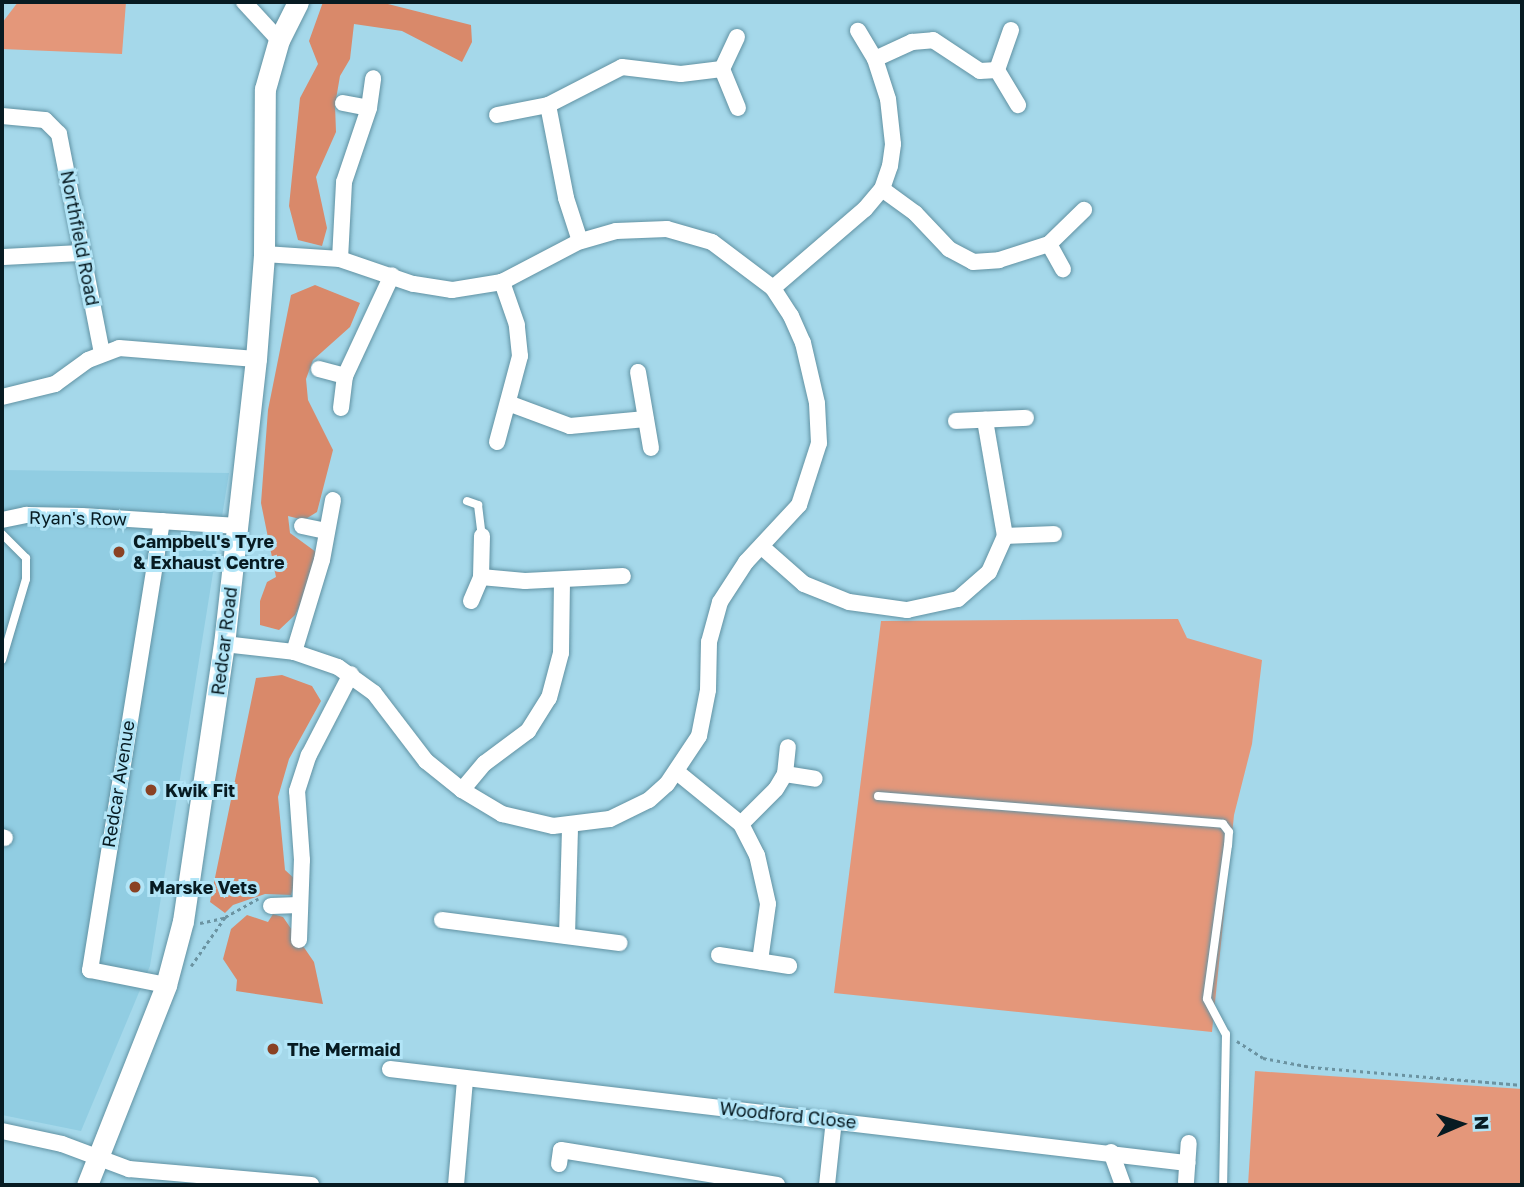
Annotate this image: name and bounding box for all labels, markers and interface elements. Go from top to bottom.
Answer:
street label: Northfield Road [56,169,104,307]
street label: Ryan's Row [29,506,127,530]
place label: Campbell's Tyre & Exhaust Centre [133,531,285,574]
marker: Campbell's Tyre & Exhaust Centre [111,544,127,560]
street label: Redcar Road [207,586,241,696]
street label: Redcar Avenue [97,719,139,849]
place label: Kwik Fit [165,779,235,801]
marker: Kwik Fit [143,782,159,798]
place label: Marske Vets [149,876,257,898]
marker: Marske Vets [127,879,143,895]
place label: The Mermaid [287,1038,401,1060]
marker: The Mermaid [265,1041,281,1057]
north arrow [1426,1089,1496,1159]
street label: Woodford Close [719,1097,857,1133]
text: N [1471,1115,1494,1131]

